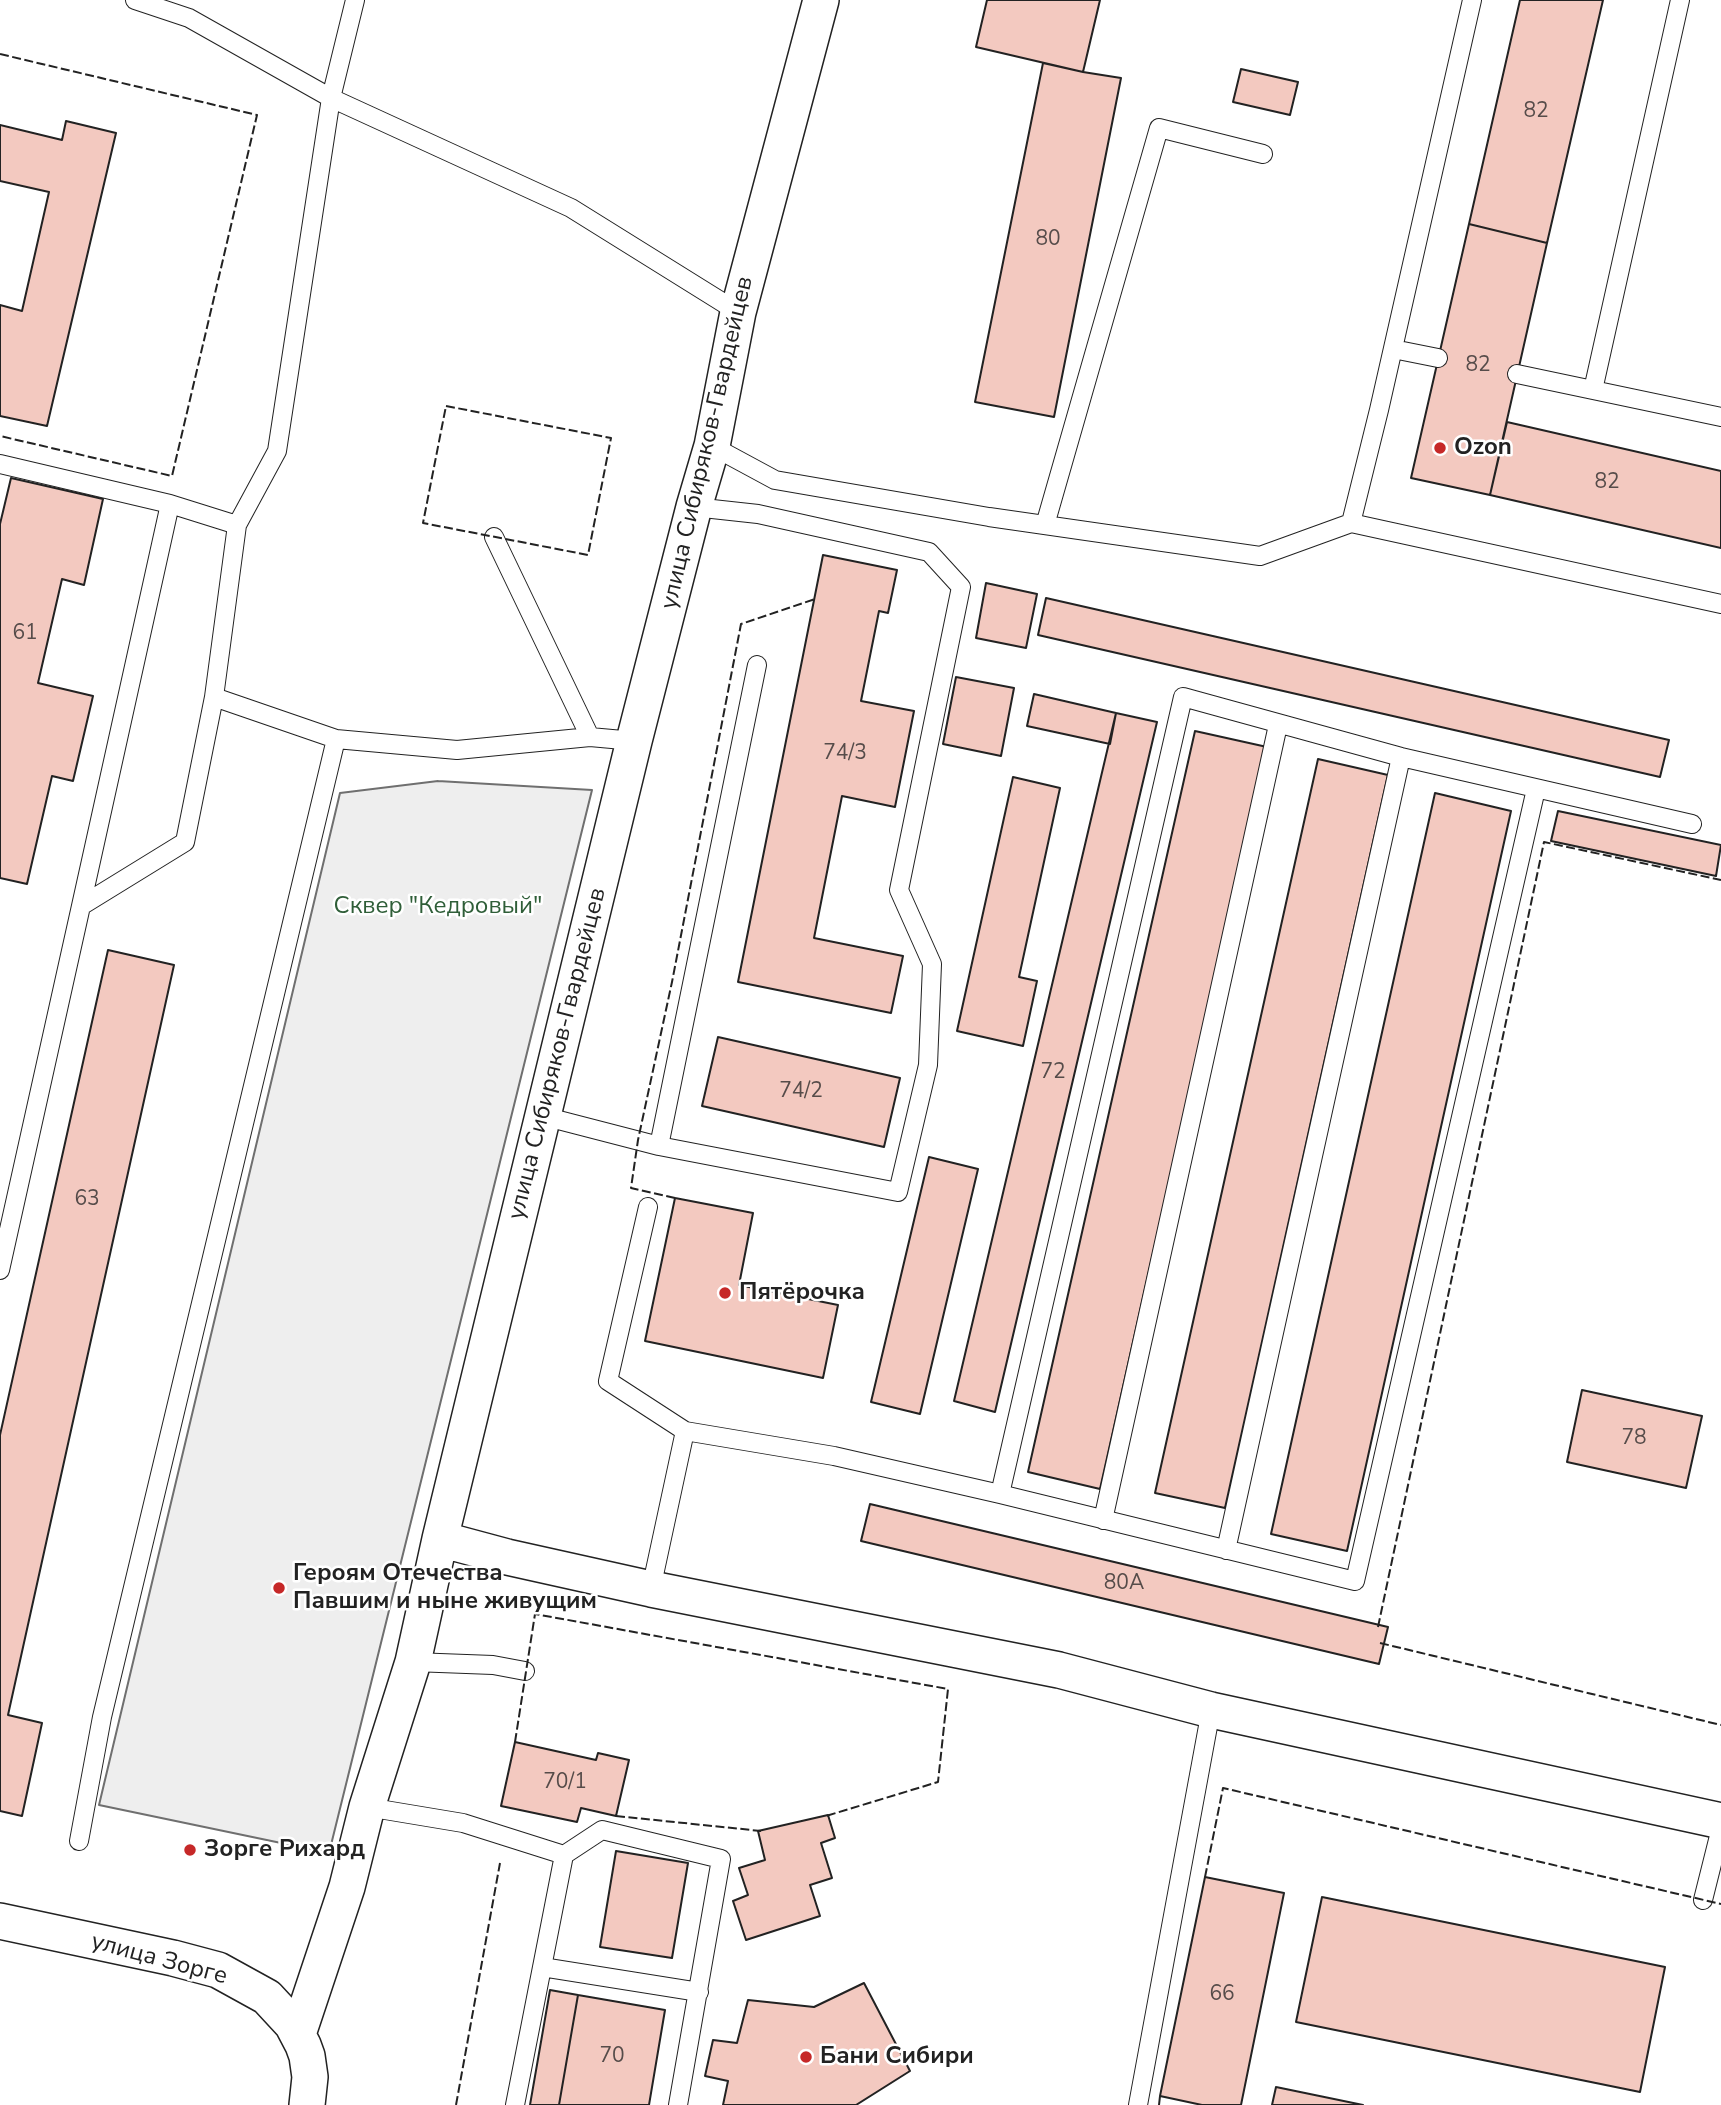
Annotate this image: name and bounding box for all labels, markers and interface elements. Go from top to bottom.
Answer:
house number: 82 [1523,99,1549,125]
house number: 80 [1035,227,1061,253]
street label: улица Сибиряков-Гвардейцев [656,274,760,612]
house number: 82 [1465,353,1491,379]
place label: Ozon [1454,434,1512,462]
marker: Ozon [1432,440,1448,456]
house number: 82 [1594,470,1620,496]
house number: 61 [12,621,38,647]
house number: 74/3 [823,741,867,767]
street label: улица Сибиряков-Гвардейцев [503,885,613,1223]
park label: Сквер "Кедровый" [333,893,543,921]
house number: 72 [1040,1060,1066,1086]
house number: 74/2 [779,1079,823,1105]
house number: 63 [74,1187,100,1213]
place label: Пятёрочка [739,1279,865,1307]
marker: Пятёрочка [717,1285,733,1301]
house number: 78 [1621,1426,1647,1452]
place label: Героям Отечества Павшим и ныне живущим [293,1560,597,1616]
house number: 80А [1104,1571,1144,1597]
marker: Героям Отечества Павшим и ныне живущим [271,1580,287,1596]
house number: 70/1 [543,1770,587,1796]
place label: Зорге Рихард [204,1836,365,1864]
marker: Зорге Рихард [182,1842,198,1858]
street label: улица Зорге [88,1928,230,1992]
house number: 66 [1209,1982,1235,2008]
place label: Бани Сибири [820,2043,974,2071]
house number: 70 [599,2044,625,2070]
marker: Бани Сибири [798,2049,814,2065]

